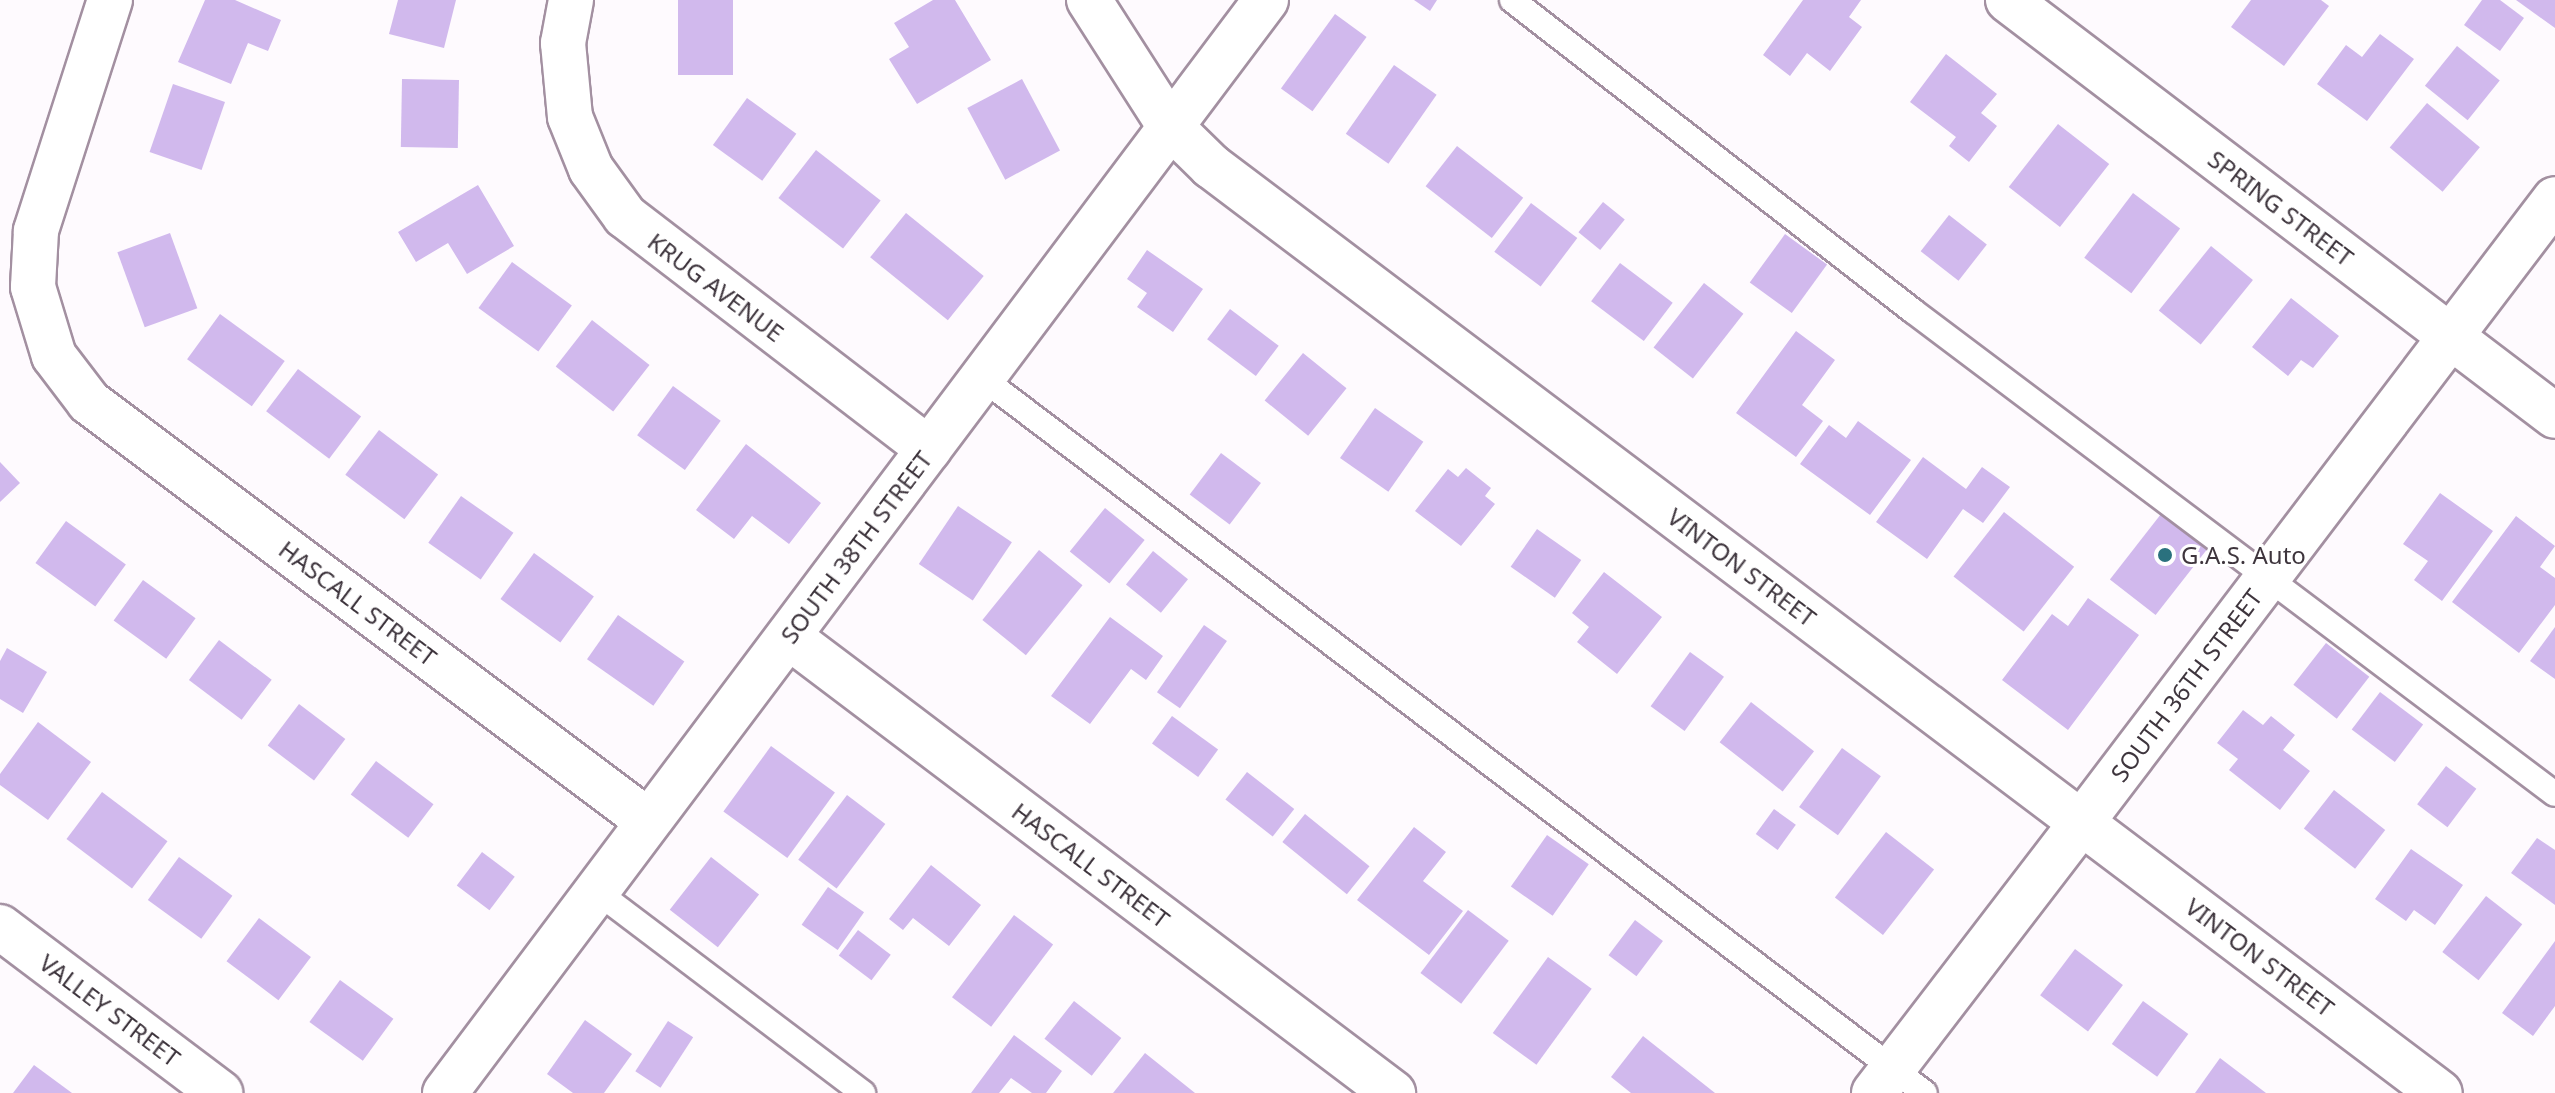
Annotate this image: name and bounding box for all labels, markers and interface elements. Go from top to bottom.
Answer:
street label: SPRING STREET [2203,144,2359,272]
street label: KRUG AVENUE [643,227,789,347]
street label: SOUTH 38TH STREET [774,445,938,649]
street label: VINTON STREET [1662,502,1822,632]
street label: HASCALL STREET [274,534,442,672]
place label: G.A.S. Auto [2181,541,2306,569]
marker: G.A.S. Auto [2156,546,2174,564]
street label: SOUTH 36TH STREET [2104,583,2268,787]
street label: HASCALL STREET [1007,796,1175,934]
street label: VINTON STREET [2180,892,2340,1022]
street label: VALLEY STREET [34,948,186,1072]

